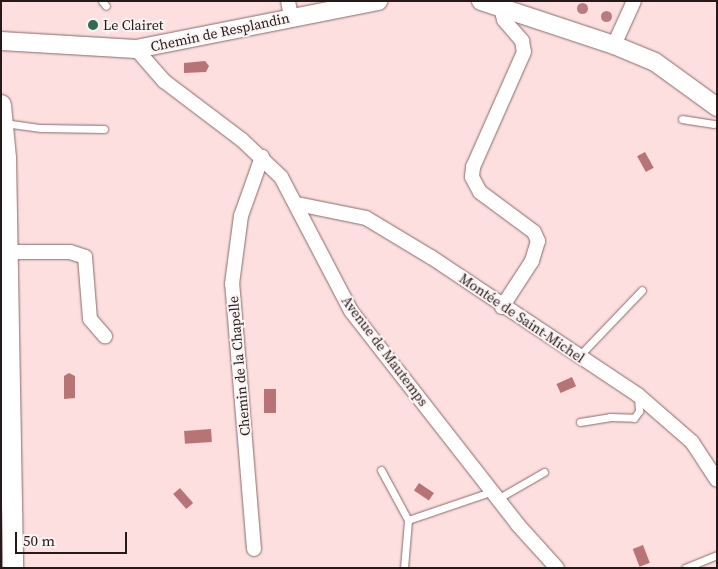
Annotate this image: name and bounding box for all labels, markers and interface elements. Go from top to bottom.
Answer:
street label: Chemin de Resplandin [149,9,291,55]
place label: Le Clairet [103,17,163,33]
marker: Le Clairet [87,19,99,31]
street label: Montée de Saint-Michel [456,270,588,366]
street label: Avenue de Mautemps [338,293,432,409]
street label: Chemin de la Chapelle [225,295,253,437]
scale bar [18,522,130,554]
text: 50 m [23,530,55,551]

